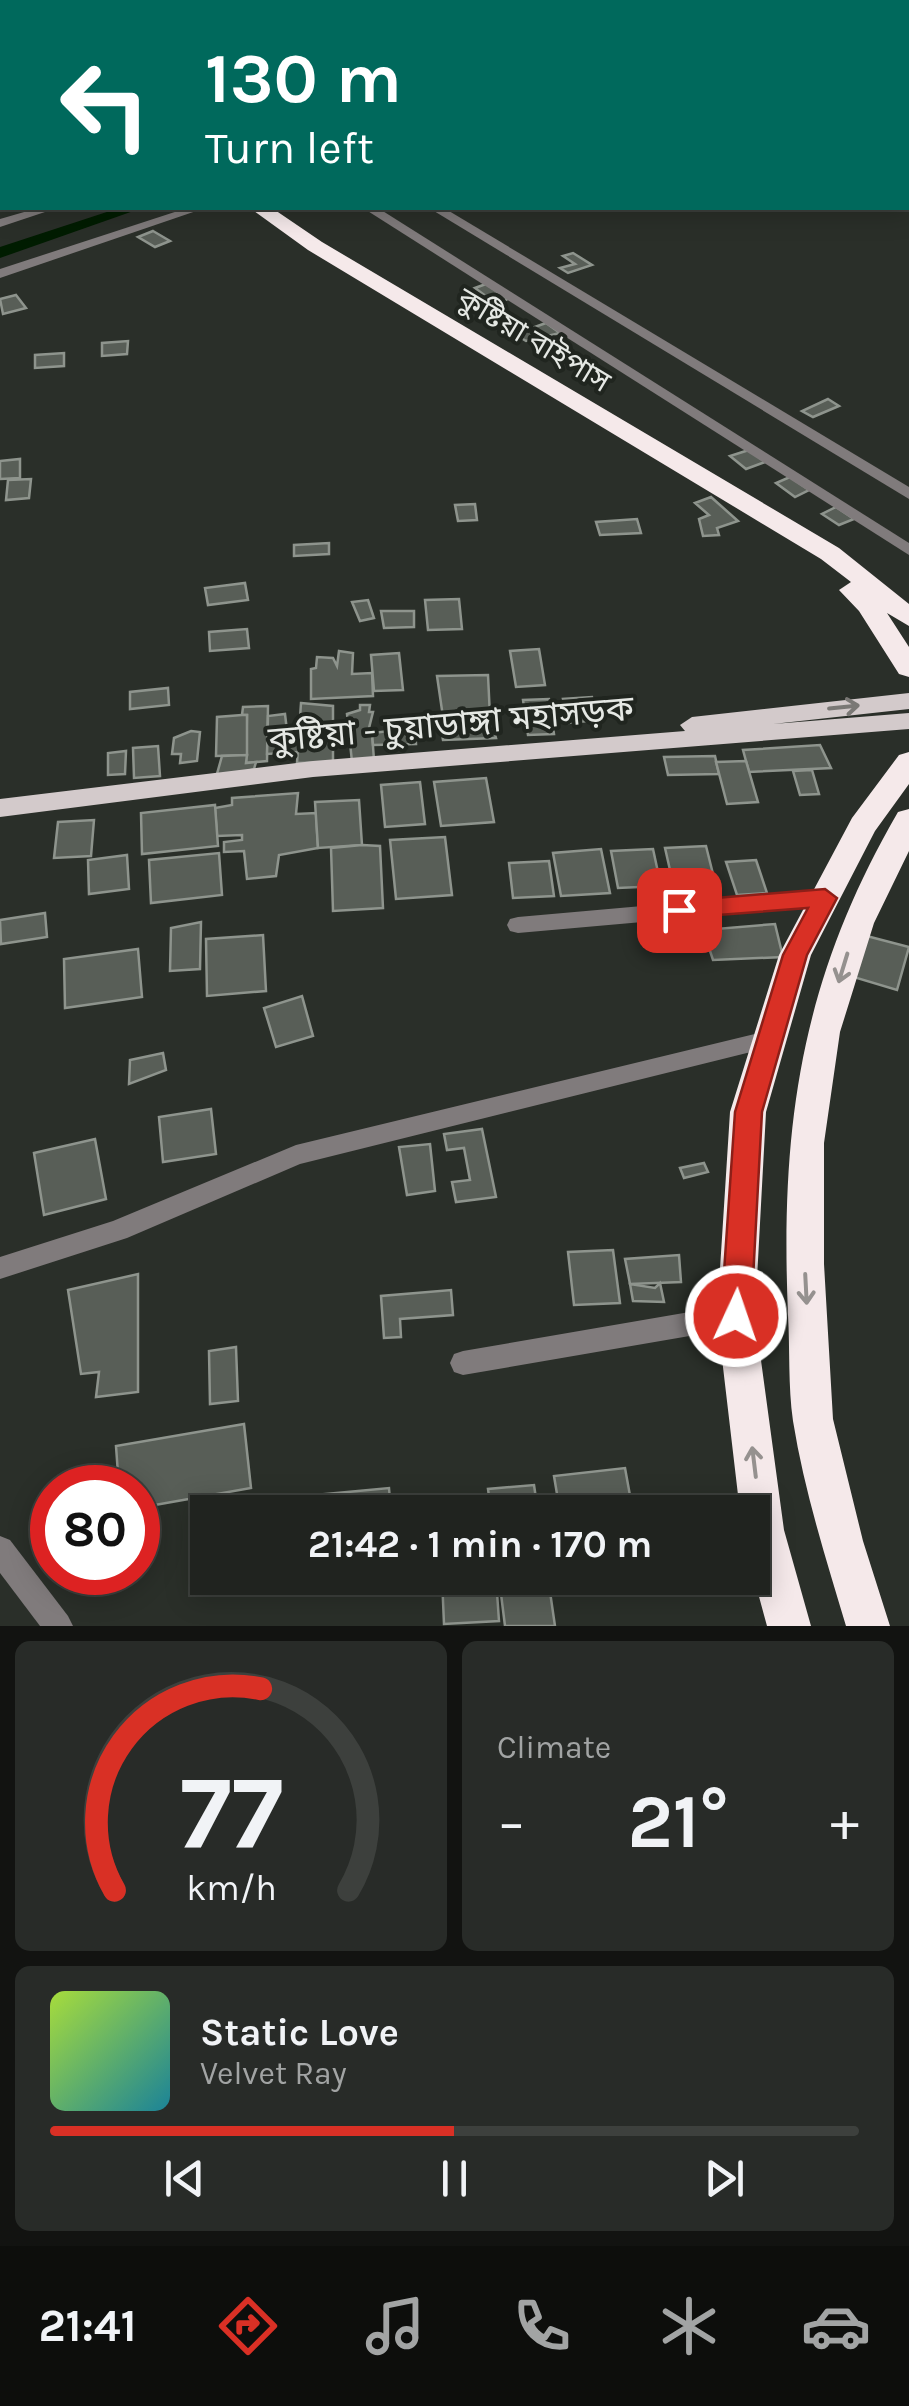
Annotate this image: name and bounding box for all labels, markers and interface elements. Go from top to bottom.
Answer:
text: 130 m [205,38,402,120]
icon: left [40,40,170,170]
text: Turn left [205,122,374,174]
street label: কুষ্টিয়া বাইপাস [450,280,617,400]
street label: কুষ্টিয়া - চুয়াডাঙ্গা মহাসড়ক [266,688,636,761]
one-way arrow [827,698,859,717]
pin [637,868,722,953]
icon: arrive [652,883,707,938]
one-way arrow [833,952,851,984]
position arrow [684,1264,788,1368]
one-way arrow [797,1272,816,1304]
one-way arrow [745,1447,763,1479]
speed limit sign: 80 [30,1465,160,1595]
text: 21:42 · 1 min · 170 m [308,1522,652,1567]
text: Climate [497,1729,611,1766]
text: 77 [179,1753,283,1874]
text: 21° [627,1778,729,1866]
text: − [497,1790,526,1854]
text: + [830,1790,859,1854]
text: km/h [186,1867,276,1909]
text: Static Love [200,2010,399,2055]
text: Velvet Ray [200,2055,347,2092]
icon: previous [157,2151,212,2206]
icon: pause [427,2151,482,2206]
icon: next [697,2151,752,2206]
icon: directions [213,2291,283,2361]
icon: music [360,2291,430,2361]
icon: phone [507,2291,577,2361]
icon: climate [654,2291,724,2361]
icon: car [801,2291,871,2361]
text: 21:41 [38,2300,137,2352]

